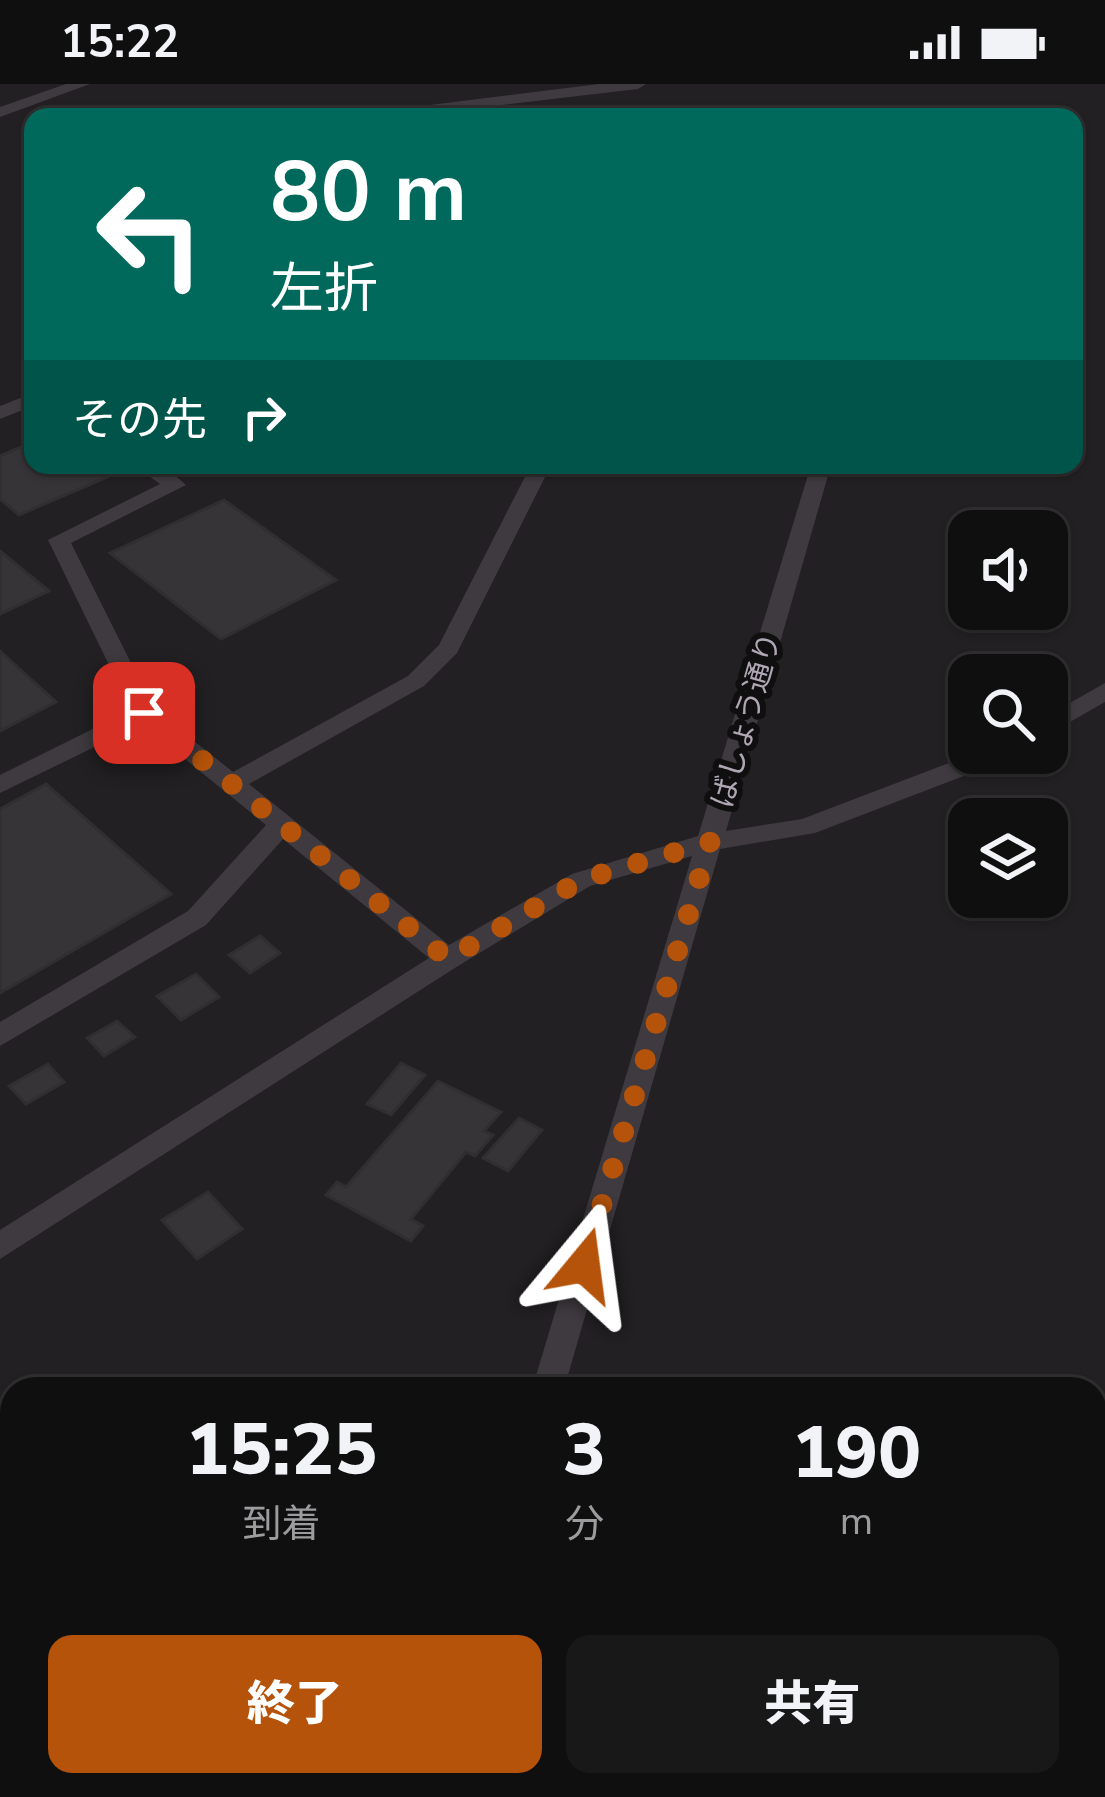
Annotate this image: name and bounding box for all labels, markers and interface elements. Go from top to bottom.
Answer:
text: 15:22 [60,12,179,73]
text: 80 m [270,135,467,250]
icon: left [72,156,228,312]
text: 左折 [270,252,378,326]
icon: right [231,384,297,450]
text: その先 [72,390,207,451]
map controls [948,510,1068,918]
button: sound [948,510,1068,630]
street label: ばしょう通り [702,628,791,812]
button: search [948,654,1068,774]
pin [93,662,195,764]
icon: arrive [111,680,177,746]
button: layers [948,798,1068,918]
position arrow [521,1202,647,1328]
text: 15:25 [186,1401,377,1499]
text: 3 [563,1401,606,1499]
text: 190 [792,1404,921,1502]
text: m [840,1495,873,1548]
text: 到着 [242,1498,320,1551]
text: 分 [565,1498,604,1551]
button: 終了 [48,1635,542,1773]
button: 共有 [566,1635,1059,1773]

